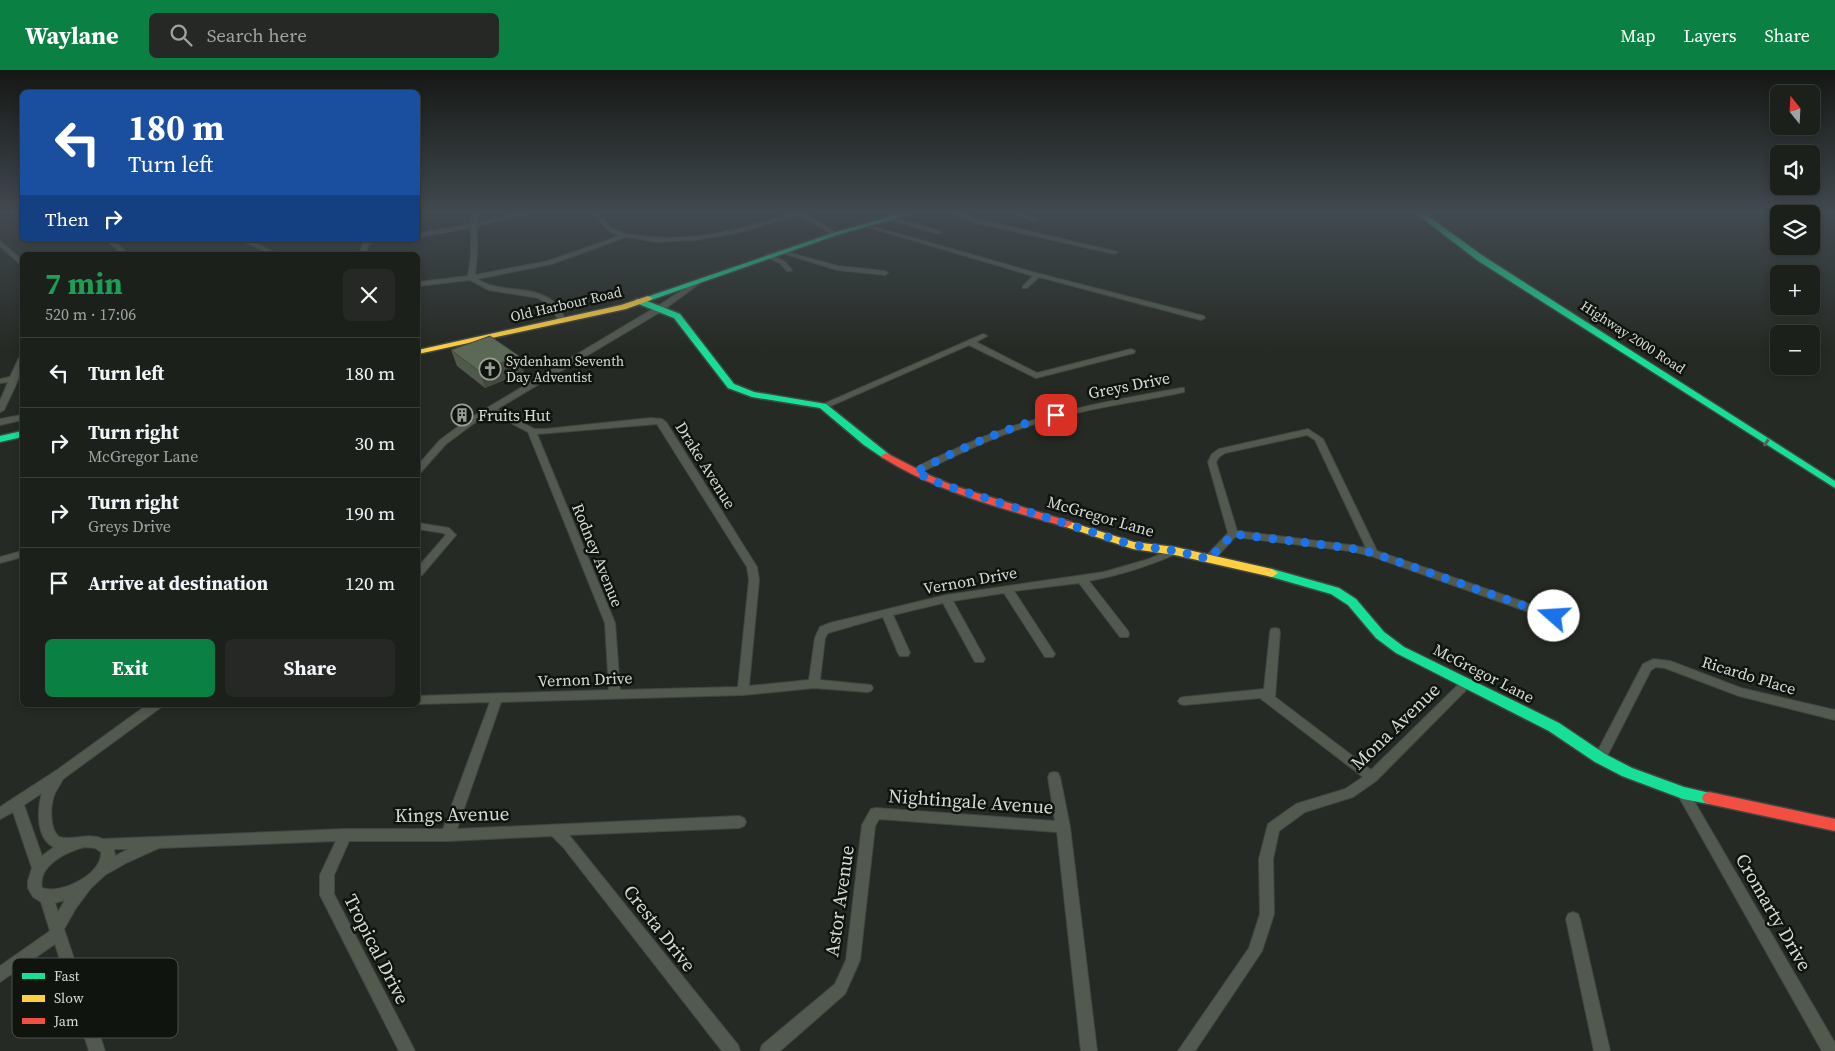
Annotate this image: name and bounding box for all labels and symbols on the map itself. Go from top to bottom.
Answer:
north arrow [1770,85,1820,135]
street label: Old Harbour Road [508,281,624,327]
street label: Highway 2000 Road [1577,296,1689,378]
place label: Sydenham Seventh Day Adventist [506,351,624,387]
church icon: Sydenham Seventh Day Adventist [478,357,502,381]
street label: Greys Drive [1086,366,1172,404]
pin [1035,394,1077,436]
building icon: Fruits Hut [450,403,474,427]
place label: Fruits Hut [478,404,551,426]
street label: Drake Avenue [670,417,742,513]
street label: McGregor Lane [1045,490,1157,542]
street label: Rodney Avenue [567,500,629,610]
street label: Vernon Drive [921,561,1019,599]
position arrow [1527,589,1579,641]
street label: McGregor Lane [1430,638,1538,708]
street label: Ricardo Place [1699,650,1799,700]
street label: Vernon Drive [537,666,633,692]
street label: Mona Avenue [1345,677,1445,775]
street label: Nightingale Avenue [888,782,1054,820]
street label: Kings Avenue [394,800,510,828]
street label: Astor Avenue [818,844,860,958]
street label: Cromarty Drive [1730,849,1818,975]
street label: Cresta Drive [618,879,702,977]
street label: Tropical Drive [338,889,416,1009]
legend [12,958,178,1038]
text: Fast [54,966,80,986]
text: Slow [54,988,84,1008]
text: Jam [53,1011,79,1031]

